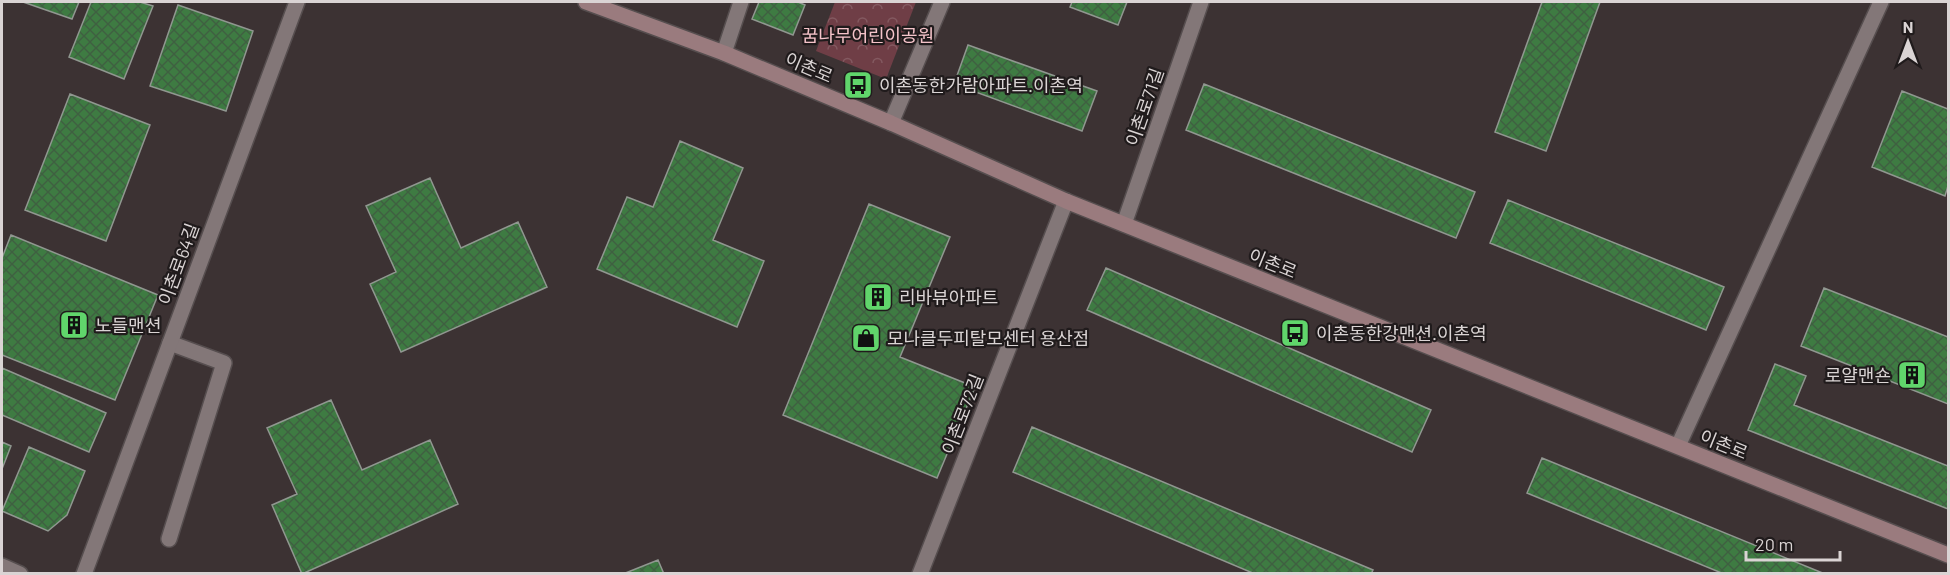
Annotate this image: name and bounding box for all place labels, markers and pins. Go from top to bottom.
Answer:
bus stop icon: 이촌동한가람아파트.이촌역 [842,69,874,101]
place label: 이촌동한가람아파트.이촌역 [879,74,1083,96]
building icon: 리바뷰아파트 [862,281,894,313]
place label: 리바뷰아파트 [899,286,998,308]
building icon: 노들맨션 [58,309,90,341]
place label: 노들맨션 [95,314,161,336]
bus stop icon: 이촌동한강맨션.이촌역 [1279,317,1311,349]
shop icon: 모나클두피탈모센터 용산점 [850,322,882,354]
place label: 이촌동한강맨션.이촌역 [1316,322,1487,344]
place label: 모나클두피탈모센터 용산점 [887,327,1089,349]
building icon: 로얄맨숀 [1896,359,1928,391]
place label: 로얄맨숀 [1825,364,1891,386]

